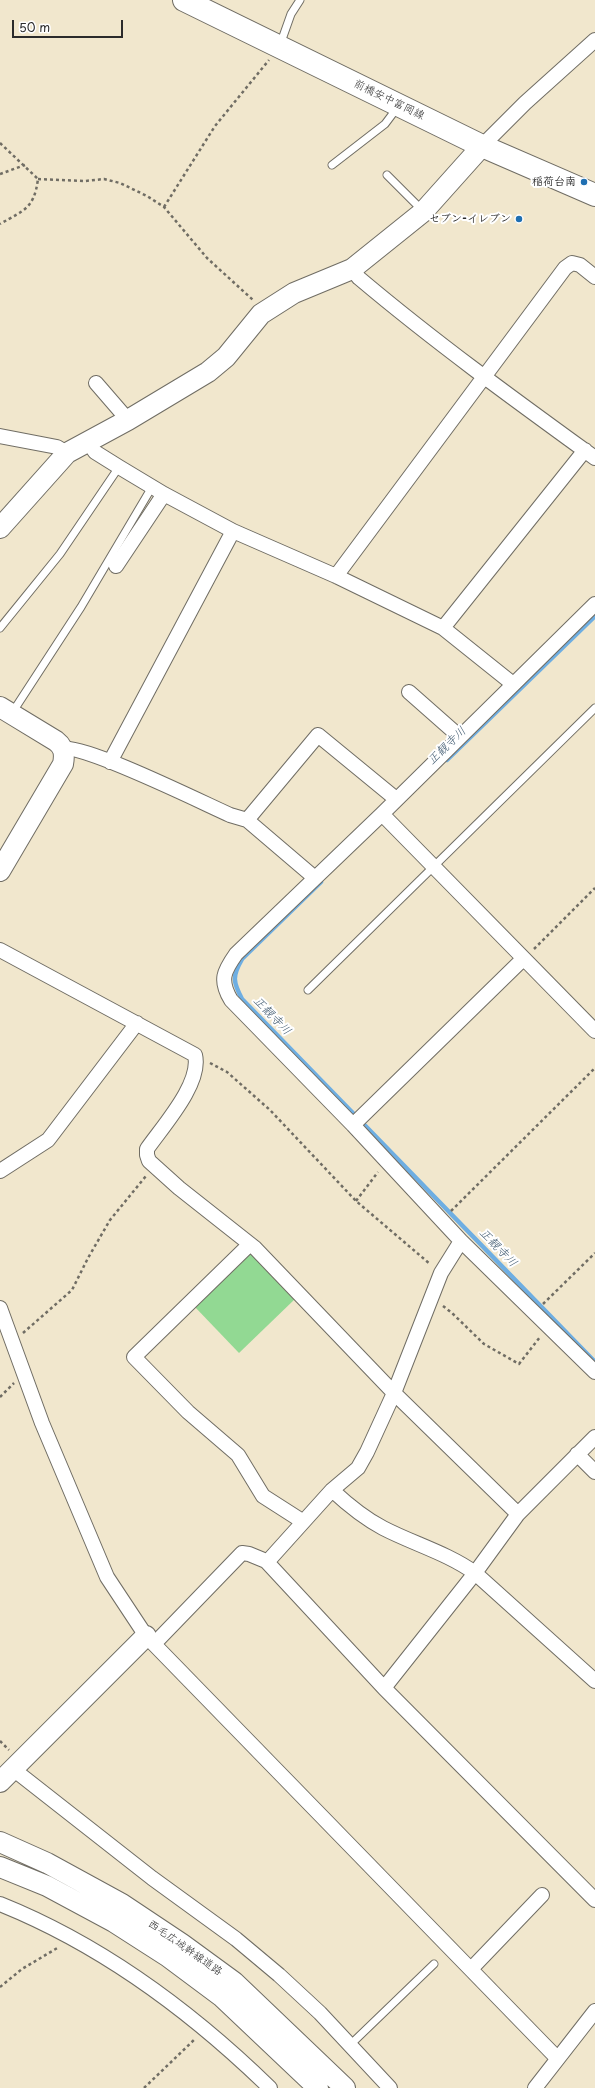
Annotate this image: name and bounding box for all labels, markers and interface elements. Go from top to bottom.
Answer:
scale bar [14,12,125,38]
text: 50 m [19,18,50,36]
street label: 前橋安中富岡線 [352,77,426,123]
place label: 稲荷台南 [532,175,576,189]
marker: 稲荷台南 [579,177,589,187]
place label: セブン-イレブン [429,212,511,226]
marker: セブン-イレブン [514,214,524,224]
water label: 正観寺川 [425,724,469,768]
water label: 正観寺川 [250,994,294,1038]
water label: 正観寺川 [476,1226,520,1270]
street label: 西毛広域幹線道路 [145,1917,225,1979]

